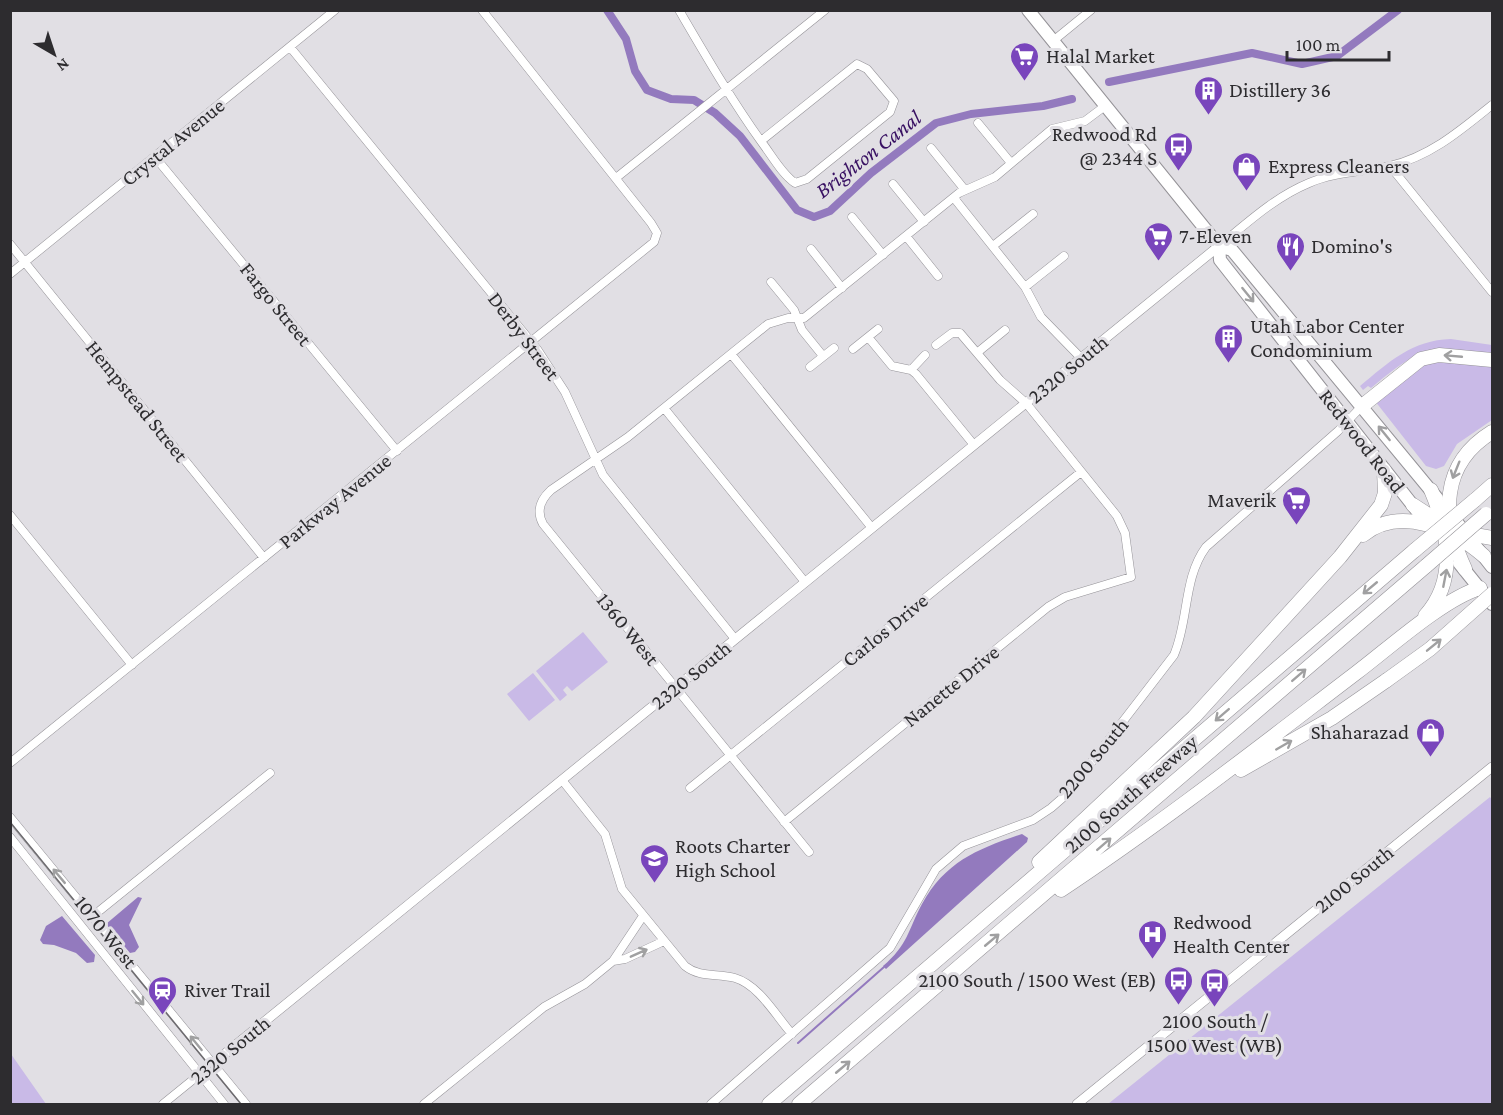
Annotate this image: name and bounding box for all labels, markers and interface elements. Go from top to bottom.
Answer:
north arrow [24,24,84,84]
scale bar [1287,24,1389,62]
text: 100 m [1296,35,1341,55]
supermarket icon: Halal Market [1009,40,1041,82]
place label: Halal Market [1046,44,1156,68]
text: N [53,55,73,75]
building icon: Distillery 36 [1192,74,1224,116]
place label: Distillery 36 [1229,78,1331,102]
street label: Crystal Avenue [117,93,229,191]
water label: Brighton Canal [810,105,926,203]
place label: Redwood Rd @ 2344 S [1052,122,1157,170]
bus stop icon: Redwood Rd @ 2344 S [1162,130,1194,172]
shop icon: Express Cleaners [1231,150,1263,192]
place label: Express Cleaners [1268,154,1410,178]
supermarket icon: 7-Eleven [1142,220,1174,262]
place label: 7-Eleven [1179,224,1252,248]
restaurant icon: Domino's [1274,230,1306,272]
place label: Domino's [1311,234,1393,258]
street label: Fargo Street [235,257,318,351]
street label: Derby Street [483,287,566,386]
one-way arrow [1242,287,1255,303]
place label: Utah Labor Center Condominium [1250,314,1405,362]
building icon: Utah Labor Center Condominium [1213,322,1245,364]
street label: 2320 South [1023,330,1113,408]
street label: Hempstead Street [81,336,194,467]
one-way arrow [1444,350,1464,361]
street label: Redwood Road [1314,384,1410,498]
one-way arrow [1377,426,1391,441]
street label: Parkway Avenue [274,448,396,554]
one-way arrow [1450,460,1461,478]
supermarket icon: Maverik [1281,484,1313,526]
place label: Maverik [1207,488,1276,512]
one-way arrow [1440,569,1451,588]
one-way arrow [1363,581,1378,595]
street label: 1360 West [592,588,665,671]
street label: Carlos Drive [837,588,933,672]
street label: 2320 South [646,636,736,714]
one-way arrow [1426,639,1442,652]
street label: Nanette Drive [898,640,1004,732]
one-way arrow [1291,668,1306,682]
one-way arrow [1215,708,1231,722]
street label: 2200 South [1053,713,1133,803]
shop icon: Shaharazad [1414,716,1446,758]
place label: Shaharazad [1311,720,1409,744]
street label: 2100 South Freeway [1060,729,1203,858]
one-way arrow [1275,739,1293,750]
place label: Roots Charter High School [675,834,791,882]
one-way arrow [1096,837,1112,850]
street label: 2100 South [1310,840,1398,918]
school or university icon: Roots Charter High School [638,842,670,884]
one-way arrow [52,869,66,884]
street label: 1070 West [70,891,143,974]
place label: Redwood Health Center [1173,910,1290,958]
hospital icon: Redwood Health Center [1136,918,1168,960]
one-way arrow [984,933,999,947]
one-way arrow [630,947,648,958]
bus stop icon: 2100 South / 1500 West (EB) [1162,964,1194,1006]
bus stop icon: 2100 South / 1500 West (WB) [1199,966,1231,1008]
place label: 2100 South / 1500 West (EB) [919,968,1157,992]
station icon: River Trail [147,974,179,1016]
place label: River Trail [184,978,270,1002]
one-way arrow [132,990,145,1006]
place label: 2100 South / 1500 West (WB) [1147,1009,1283,1057]
street label: 2320 South [185,1011,275,1089]
one-way arrow [189,1035,202,1051]
one-way arrow [835,1060,851,1073]

